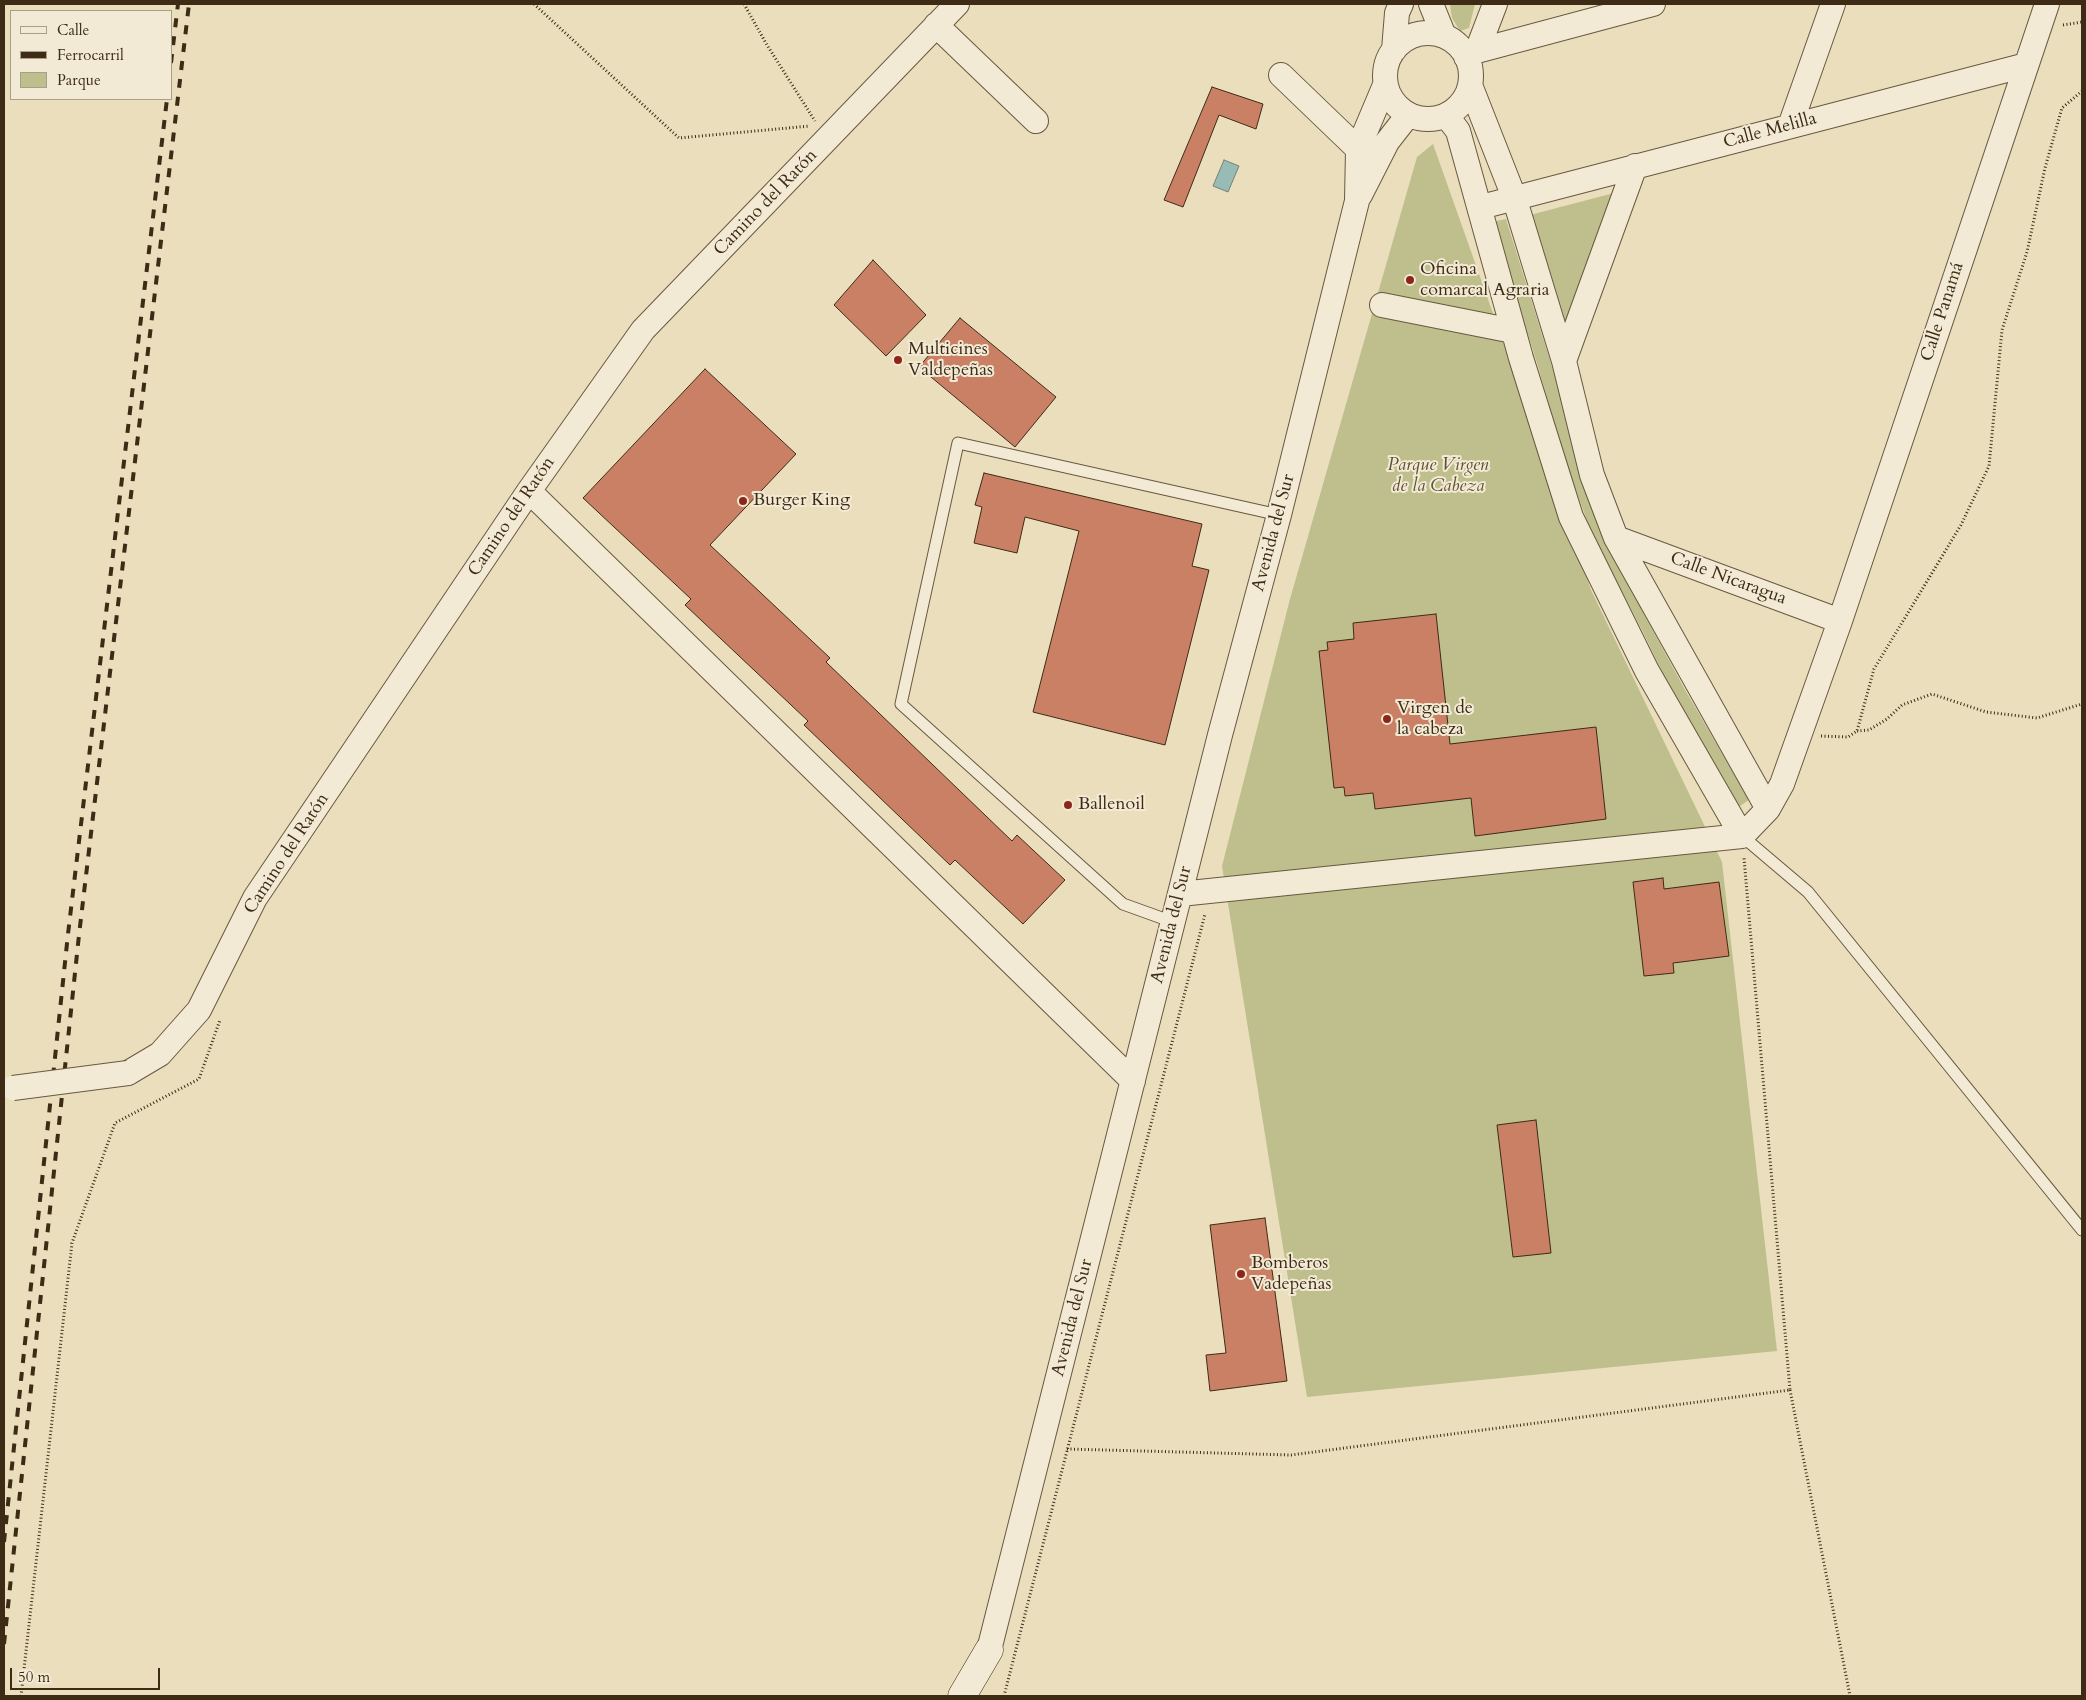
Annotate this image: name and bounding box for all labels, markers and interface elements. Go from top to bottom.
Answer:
legend [10,10,172,100]
text: Calle [57,20,89,40]
text: Ferrocarril [57,45,124,65]
text: Parque [57,70,101,90]
street label: Calle Melilla [1721,108,1819,154]
street label: Camino del Ratón [710,145,822,261]
place label: Oficina comarcal Agraria [1420,259,1550,302]
street label: Calle Panamá [1917,260,1969,364]
marker: Oficina comarcal Agraria [1404,274,1416,286]
place label: Multicines Valdepeñas [908,339,993,382]
marker: Multicines Valdepeñas [892,354,904,366]
street label: Camino del Ratón [464,453,560,581]
park label: Parque Virgen de la Cabeza [1387,455,1489,498]
street label: Avenida del Sur [1248,472,1300,594]
place label: Burger King [753,490,850,512]
marker: Burger King [737,495,749,507]
street label: Calle Nicaragua [1667,548,1789,610]
place label: Virgen de la cabeza [1397,698,1473,741]
marker: Virgen de la cabeza [1381,713,1393,725]
street label: Camino del Ratón [240,790,334,918]
place label: Ballenoil [1078,794,1145,816]
marker: Ballenoil [1062,799,1074,811]
street label: Avenida del Sur [1147,864,1197,986]
place label: Bomberos Vadepeñas [1251,1253,1332,1296]
street label: Avenida del Sur [1048,1257,1098,1379]
marker: Bomberos Vadepeñas [1235,1268,1247,1280]
scale bar [12,1658,162,1690]
text: 50 m [18,1667,50,1687]

